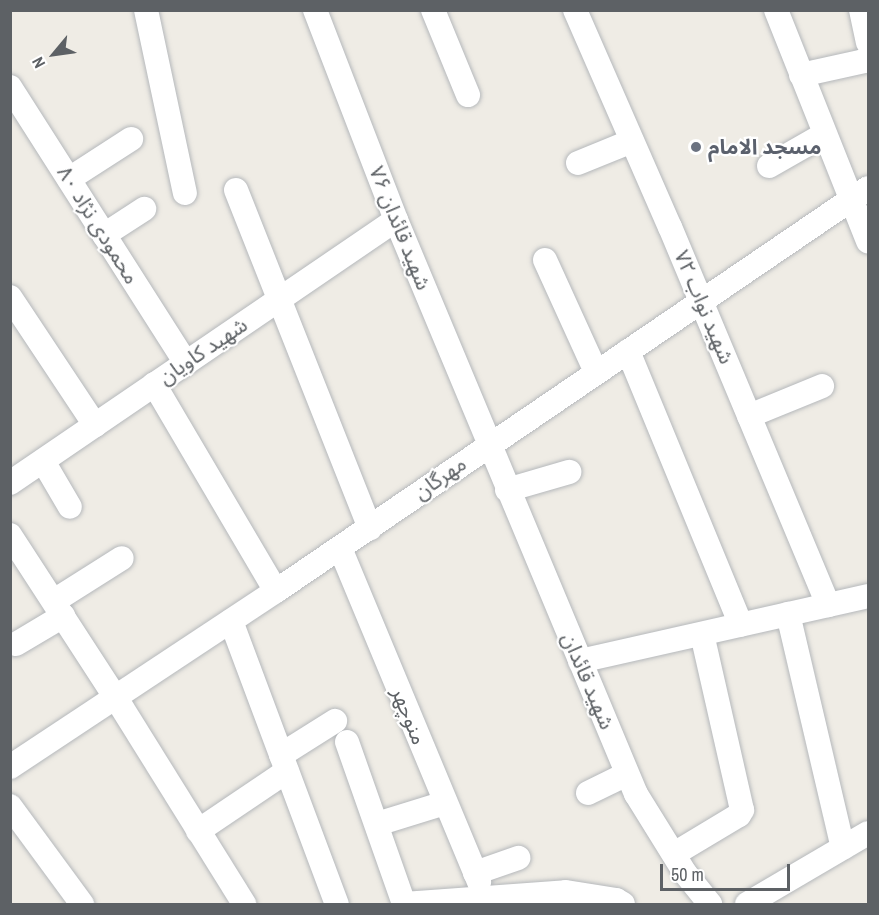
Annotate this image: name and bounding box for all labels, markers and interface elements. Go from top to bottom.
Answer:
north arrow [24,24,84,84]
text: N [26,53,50,72]
place label: مسجد الامام [708,134,822,160]
marker: مسجد الامام [689,140,703,154]
street label: محمودی نژاد ۸۰ [52,161,144,289]
street label: شهید قائدان ۷۶ [364,162,436,294]
street label: شهید نواب ۷۲ [669,246,739,368]
street label: شهید کاویان [154,312,252,390]
street label: مهرگان [409,451,471,505]
street label: شهید قائدان [556,629,620,733]
street label: منوچهر [386,684,432,748]
scale bar [663,852,794,890]
text: 50 m [671,862,704,887]

